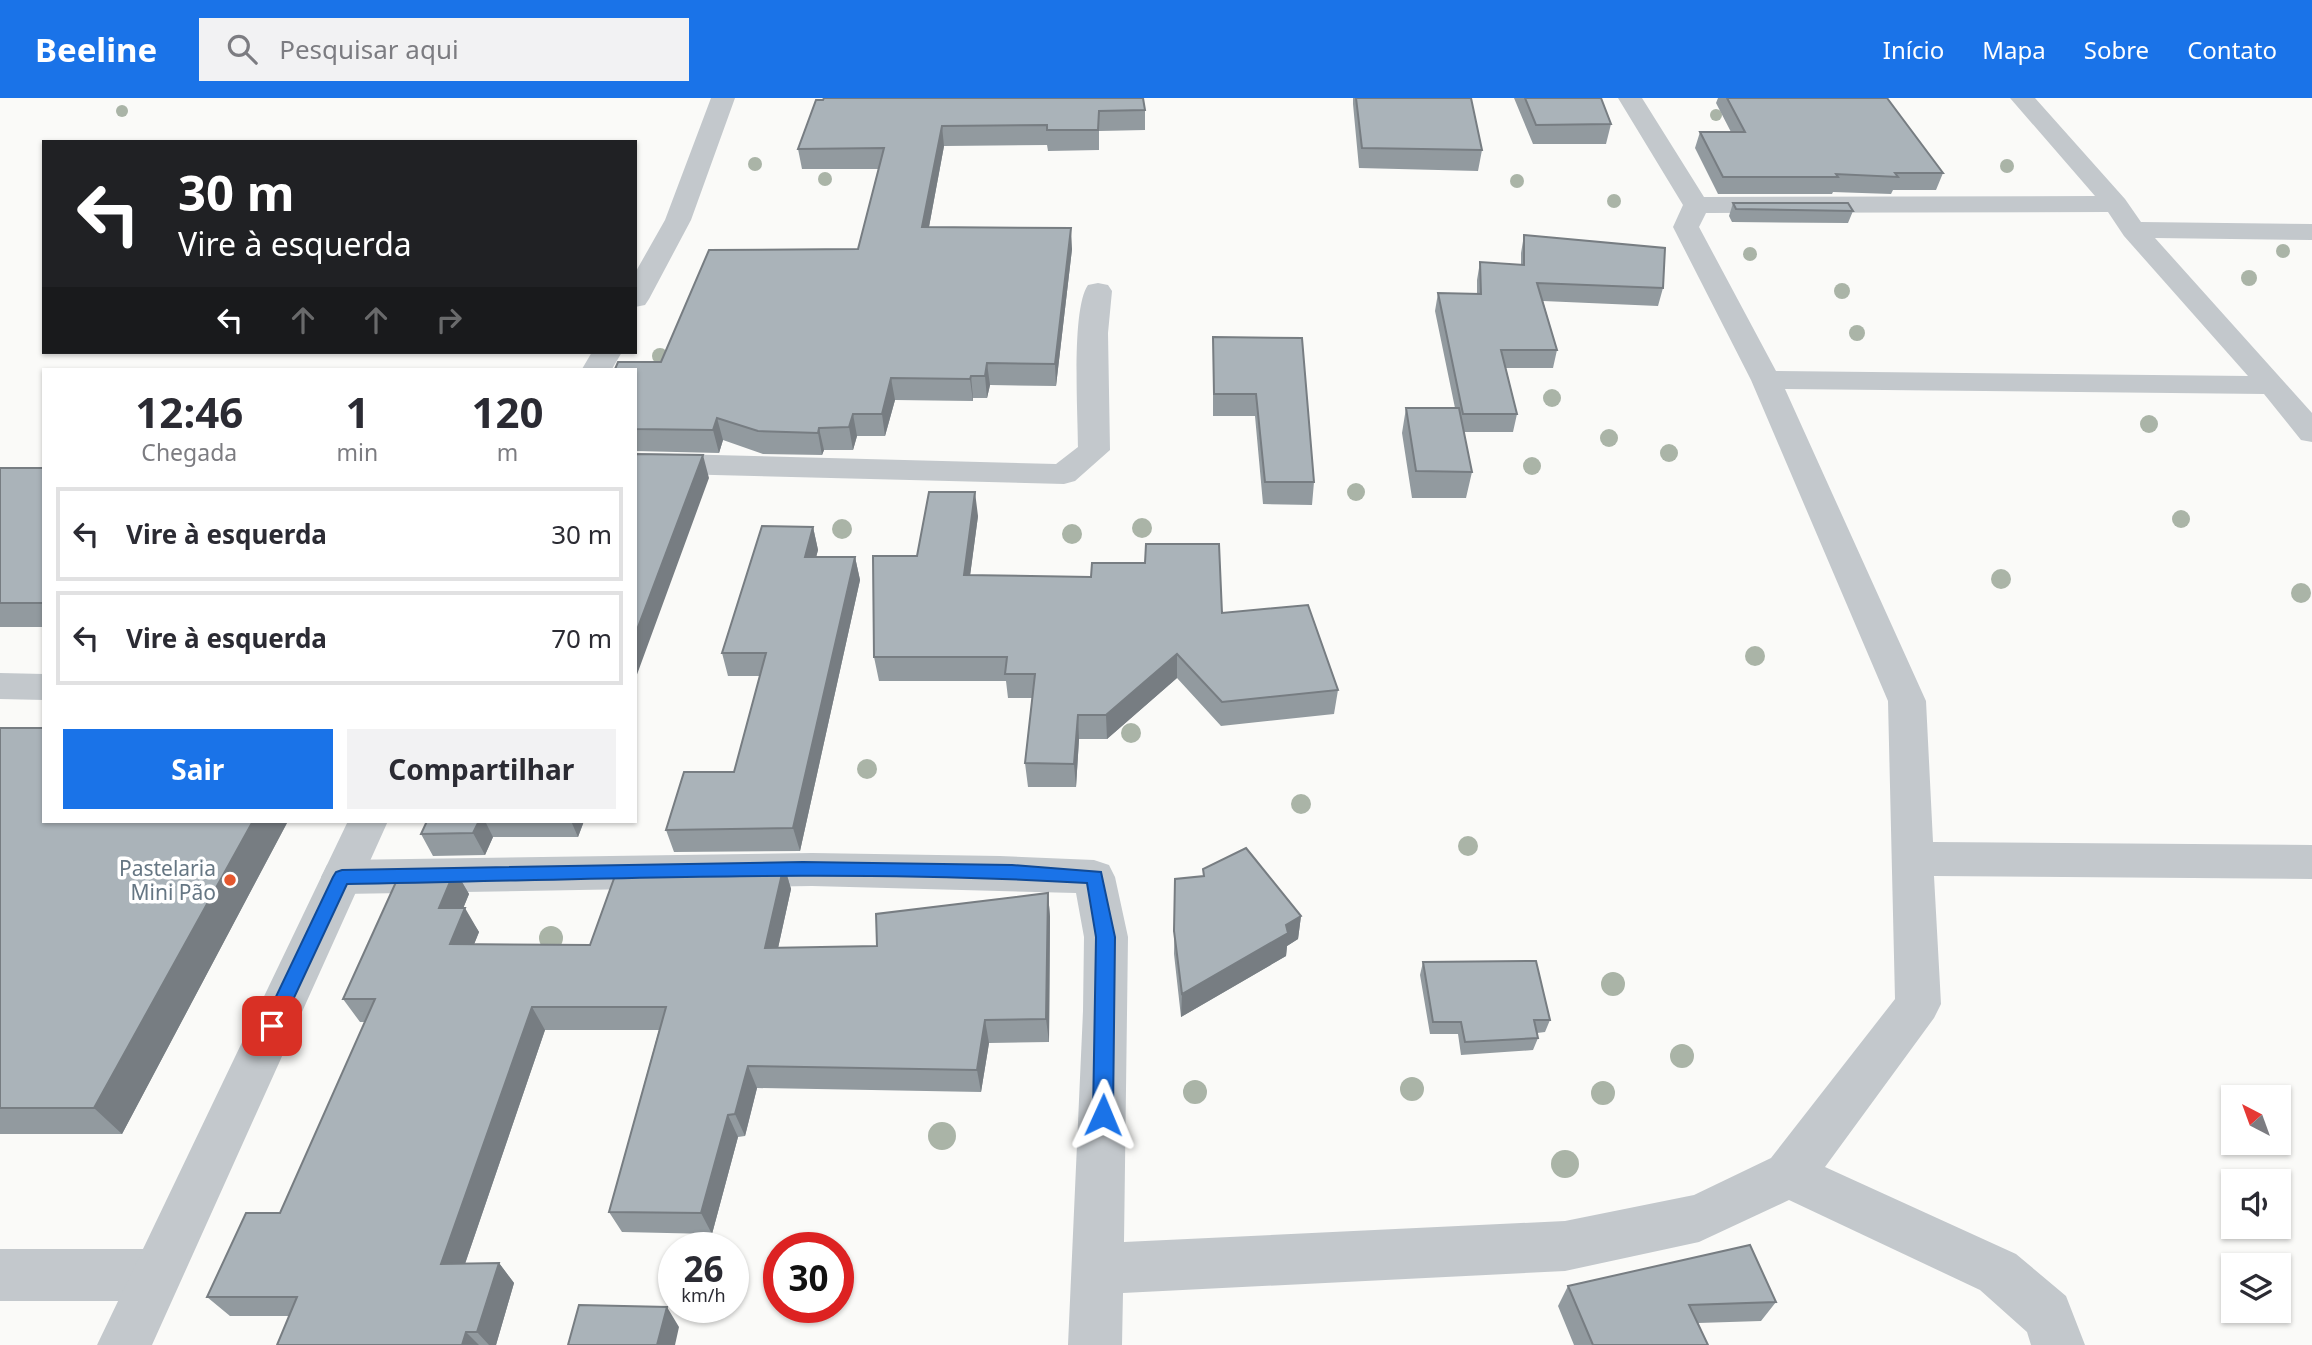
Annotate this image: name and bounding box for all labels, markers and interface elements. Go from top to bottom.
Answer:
search box [199,18,689,81]
text: Beeline [35,27,157,72]
icon: search [223,30,261,68]
text: Pesquisar aqui [279,31,459,67]
text: Início [1883,33,1944,66]
text: Mapa [1982,33,2046,66]
text: Sobre [2084,33,2149,66]
text: Contato [2187,33,2277,66]
text: 30 m [178,159,295,225]
icon: left [63,168,154,259]
text: Vire à esquerda [178,222,412,265]
icon: left [211,301,249,339]
icon: ahead [284,301,322,339]
icon: ahead [357,301,395,339]
icon: right [430,301,468,339]
text: 12:46 [135,383,243,440]
text: 1 [345,383,369,440]
text: 120 [472,383,544,440]
text: Chegada [141,436,237,468]
text: min [337,436,378,468]
text: m [497,436,518,468]
icon: left [67,515,105,553]
text: Vire à esquerda [126,516,327,552]
text: 30 m [551,516,612,552]
icon: left [67,619,105,657]
text: Vire à esquerda [126,620,327,656]
text: 70 m [551,620,612,656]
button: Sair [63,729,333,809]
button: Compartilhar [347,729,616,809]
place label: Pastelaria Mini Pão [119,854,216,906]
marker: Pastelaria Mini Pão [222,872,238,888]
pin [242,996,302,1056]
icon: arrive [253,1007,291,1045]
position arrow [1066,1078,1140,1152]
north arrow [2221,1085,2291,1155]
map controls [2221,1085,2291,1323]
button: sound [2221,1169,2291,1239]
speed limit sign: 30 [763,1232,854,1323]
text: 26 [683,1245,724,1292]
button: layers [2221,1253,2291,1323]
text: km/h [681,1283,726,1307]

